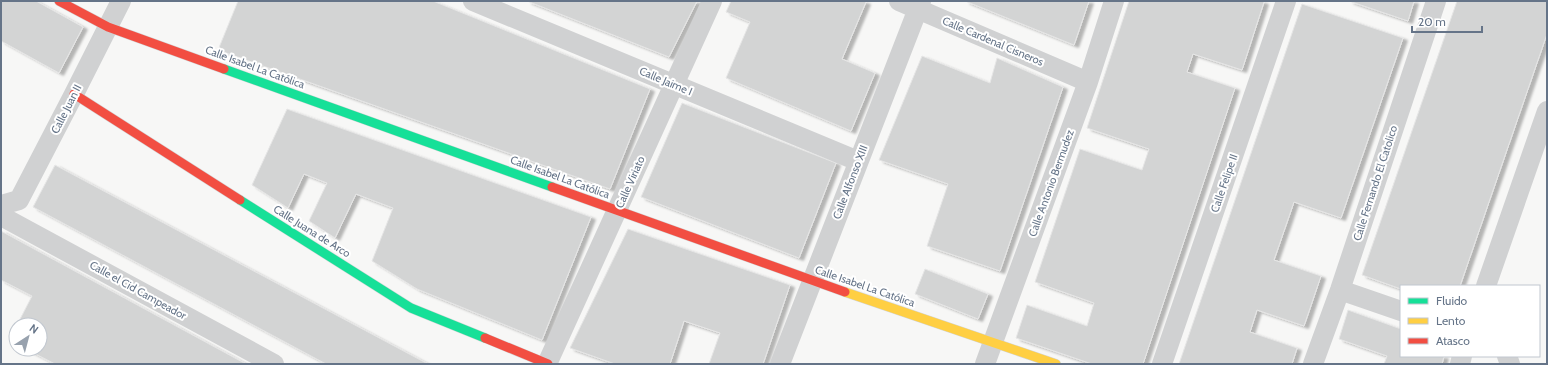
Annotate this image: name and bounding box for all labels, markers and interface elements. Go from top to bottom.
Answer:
scale bar [1412,8,1482,34]
street label: Calle Cardenal Cisneros [940,13,1046,69]
text: 20 m [1418,14,1446,29]
street label: Calle Isabel La Católica [203,43,307,92]
street label: Calle Jaime I [637,64,695,98]
street label: Calle Juan II [48,82,84,136]
street label: Calle Fernando El Catolico [1350,123,1400,243]
street label: Calle Antonio Bermudez [1025,128,1077,238]
street label: Calle Alfonso XIII [829,143,871,221]
street label: Calle Felipe II [1207,152,1241,214]
street label: Calle Isabel La Católica [508,153,612,202]
street label: Calle Viriato [612,154,648,210]
street label: Calle Juana de Arco [271,202,353,260]
street label: Calle el Cid Campeador [87,258,189,323]
street label: Calle Isabel La Católica [813,262,917,310]
legend [1400,285,1540,357]
text: Fluido [1436,293,1468,308]
text: Lento [1436,313,1466,328]
north arrow [8,317,48,357]
text: N [27,321,41,337]
text: Atasco [1436,333,1470,348]

